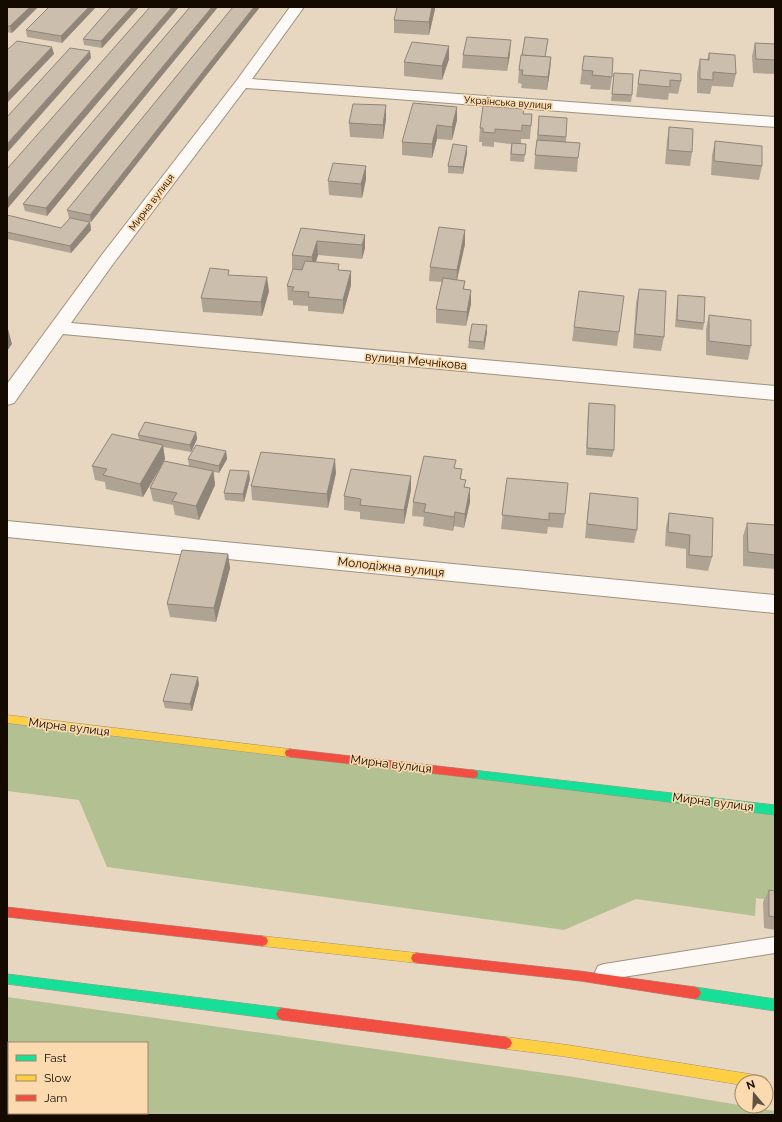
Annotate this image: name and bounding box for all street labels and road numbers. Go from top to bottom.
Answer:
street label: Українська вулиця [464,94,552,111]
street label: Мирна вулиця [127,172,176,233]
street label: вулиця Мечнікова [364,350,468,372]
street label: Молодіжна вулиця [337,554,445,580]
street label: Мирна вулиця [28,715,110,739]
street label: Мирна вулиця [350,752,432,776]
street label: Мирна вулиця [672,790,754,814]

